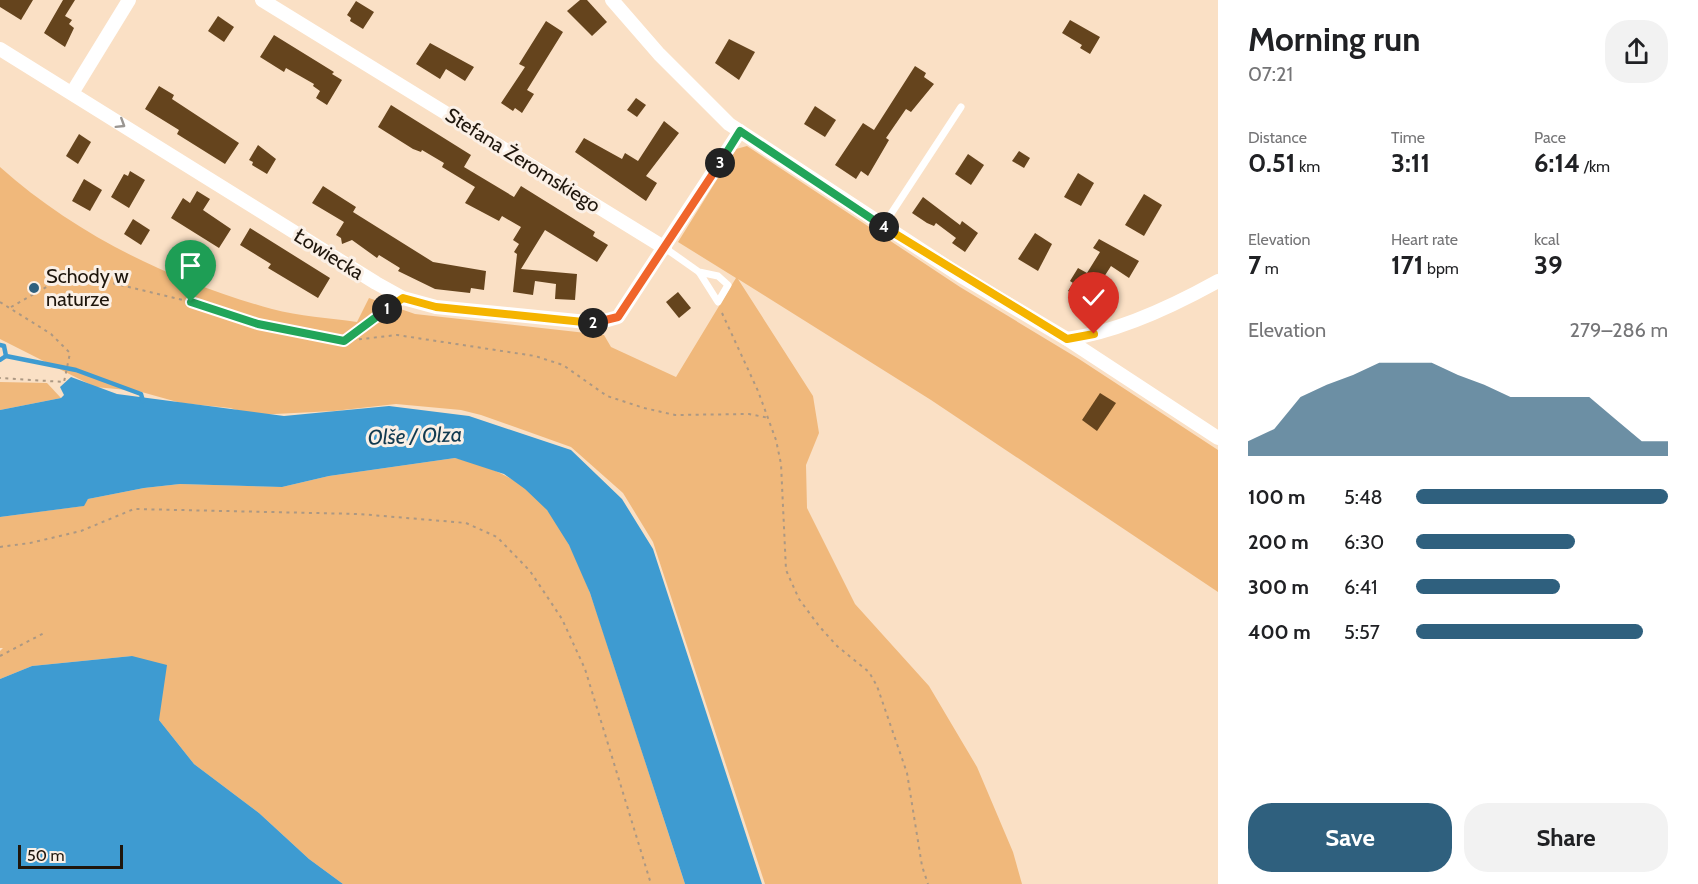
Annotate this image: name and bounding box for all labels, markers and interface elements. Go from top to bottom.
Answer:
text: Morning run [1248,19,1420,59]
button: share [1605,20,1668,83]
text: 07:21 [1248,62,1293,86]
street label: Stefana Żeromskiego [441,103,605,217]
one-way arrow [115,116,125,128]
text: Distance [1248,128,1307,147]
text: Time [1391,128,1425,147]
text: Pace [1534,128,1566,147]
text: 0.51 [1248,147,1295,179]
text: 3:11 [1391,147,1430,179]
text: 6:14 [1534,147,1580,179]
pin: 3 [705,148,735,178]
text: 3 [716,153,724,172]
text: km [1295,157,1320,176]
text: /km [1580,157,1610,176]
pin: 4 [869,212,899,242]
text: 4 [879,217,889,236]
street label: Łowiecka [290,223,369,285]
text: Elevation [1248,230,1311,249]
text: Heart rate [1391,230,1458,249]
text: kcal [1534,230,1560,249]
pin [165,240,216,302]
icon: arrive [174,249,207,282]
text: 7 [1248,249,1261,281]
text: 171 [1391,249,1423,281]
text: 39 [1534,249,1563,281]
text: m [1261,259,1279,278]
text: bpm [1423,259,1459,278]
place label: Schody w naturze [46,264,129,311]
pin [1068,272,1119,334]
marker: Schody w naturze [27,281,41,295]
icon: check [1077,281,1110,314]
pin: 1 [372,294,402,324]
text: 1 [384,299,390,318]
pin: 2 [578,308,608,338]
text: 2 [589,313,597,332]
text: Elevation [1248,318,1326,342]
text: 279–286 m [1570,318,1668,342]
water label: Olše / Olza [367,421,463,450]
text: 100 m [1248,485,1306,509]
text: 5:48 [1344,485,1383,509]
text: 200 m [1248,530,1309,554]
text: 6:30 [1344,530,1384,554]
text: 300 m [1248,575,1309,599]
text: 6:41 [1344,575,1378,599]
text: 400 m [1248,620,1311,644]
text: 5:57 [1344,620,1380,644]
button: Save [1248,803,1452,872]
button: Share [1464,803,1668,872]
scale bar [18,842,123,870]
text: 50 m [27,846,64,865]

